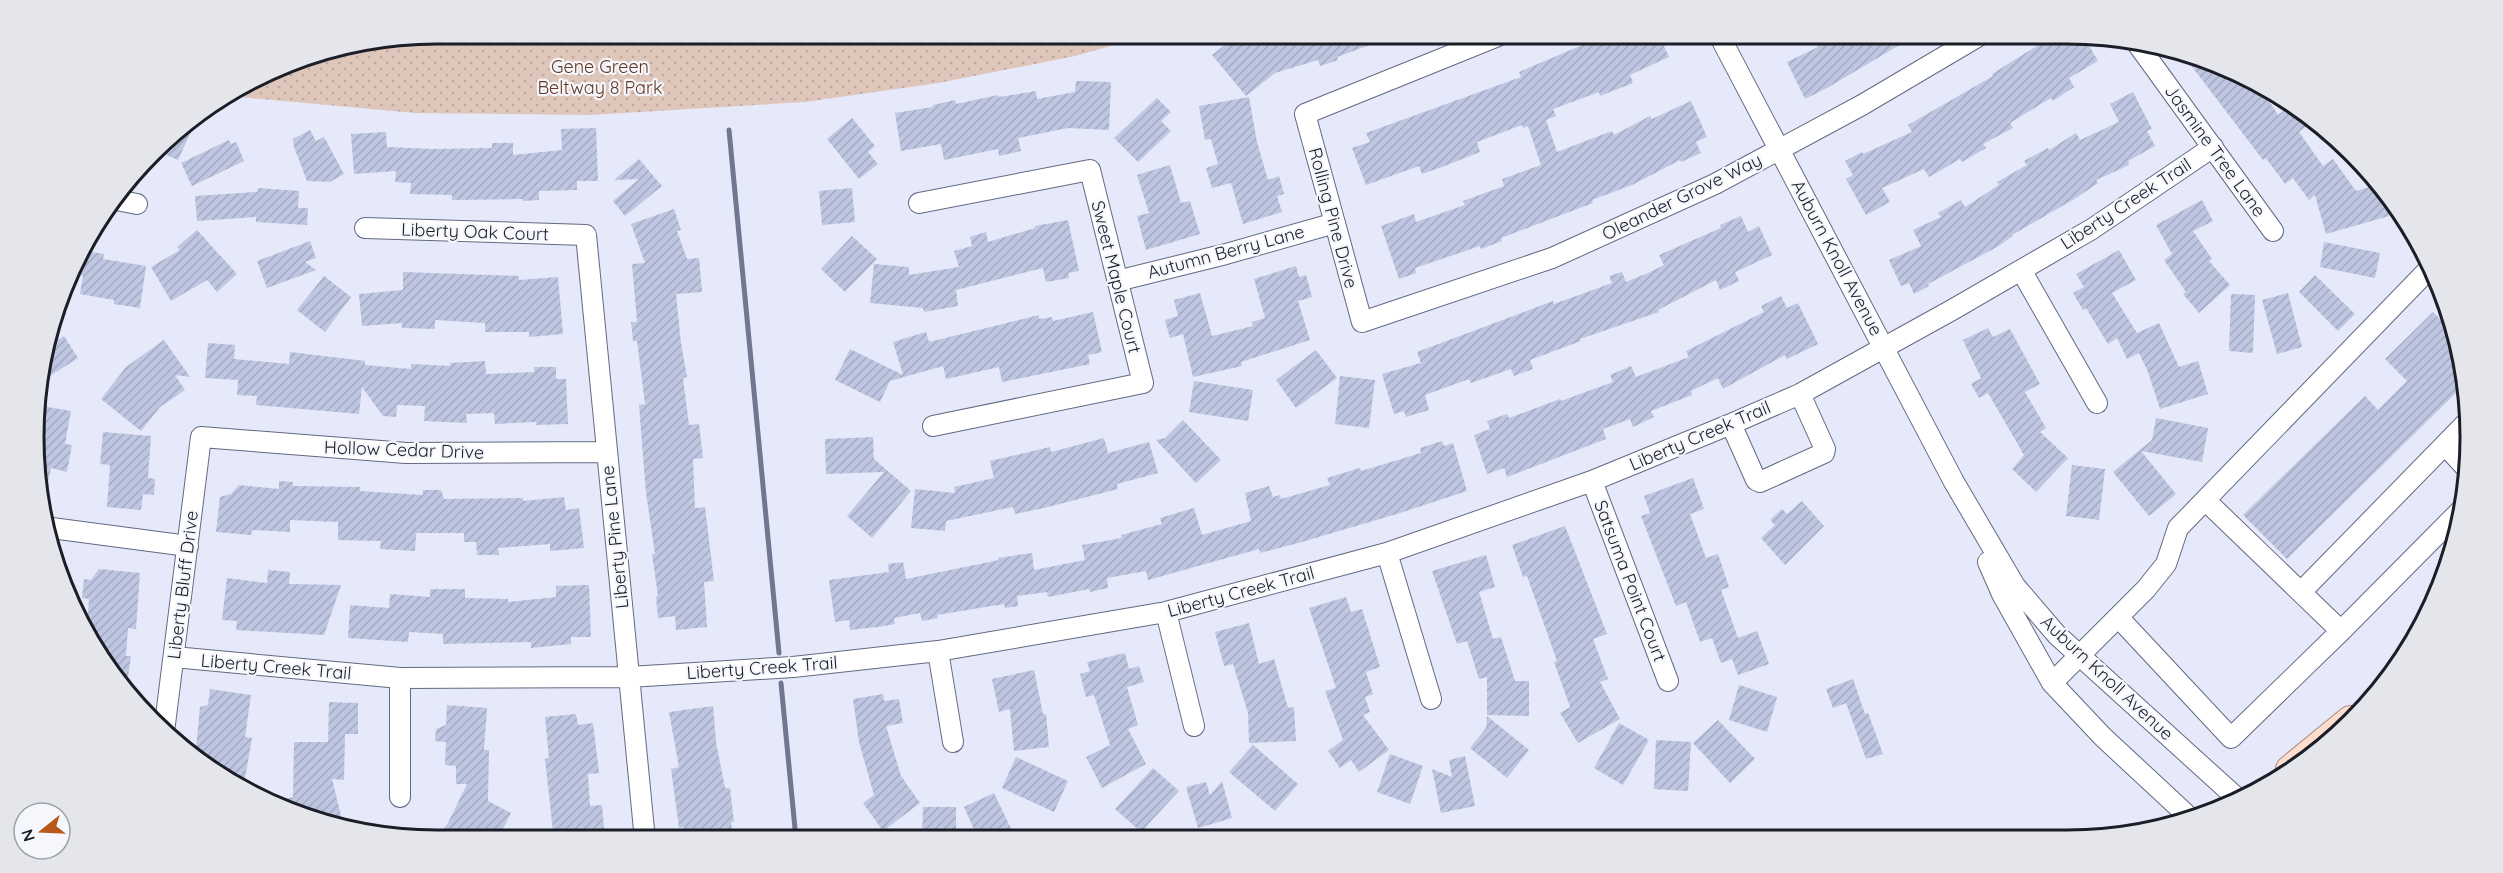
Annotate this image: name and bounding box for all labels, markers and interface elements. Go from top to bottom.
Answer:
park label: Gene Green Beltway 8 Park [537,55,663,99]
street label: Jasmine Tree Lane [2160,80,2271,221]
street label: Rolling Pine Drive [1304,145,1363,291]
street label: Oleander Grove Way [1598,148,1765,245]
street label: Liberty Creek Trail [2056,153,2195,254]
street label: Auburn Knoll Avenue [1787,176,1888,340]
street label: Sweet Maple Court [1086,198,1147,356]
street label: Liberty Oak Court [401,217,549,246]
street label: Autumn Berry Lane [1145,219,1307,284]
street label: Liberty Creek Trail [1626,395,1774,476]
street label: Hollow Cedar Drive [324,435,484,464]
street label: Liberty Pine Lane [596,464,633,610]
street label: Satsuma Point Court [1589,497,1672,665]
street label: Liberty Bluff Drive [162,509,203,661]
street label: Liberty Creek Trail [1165,561,1317,622]
street label: Auburn Knoll Avenue [2036,610,2179,745]
street label: Liberty Creek Trail [200,648,352,685]
street label: Liberty Creek Trail [686,651,838,684]
north arrow [12,801,72,861]
text: N [16,827,39,844]

